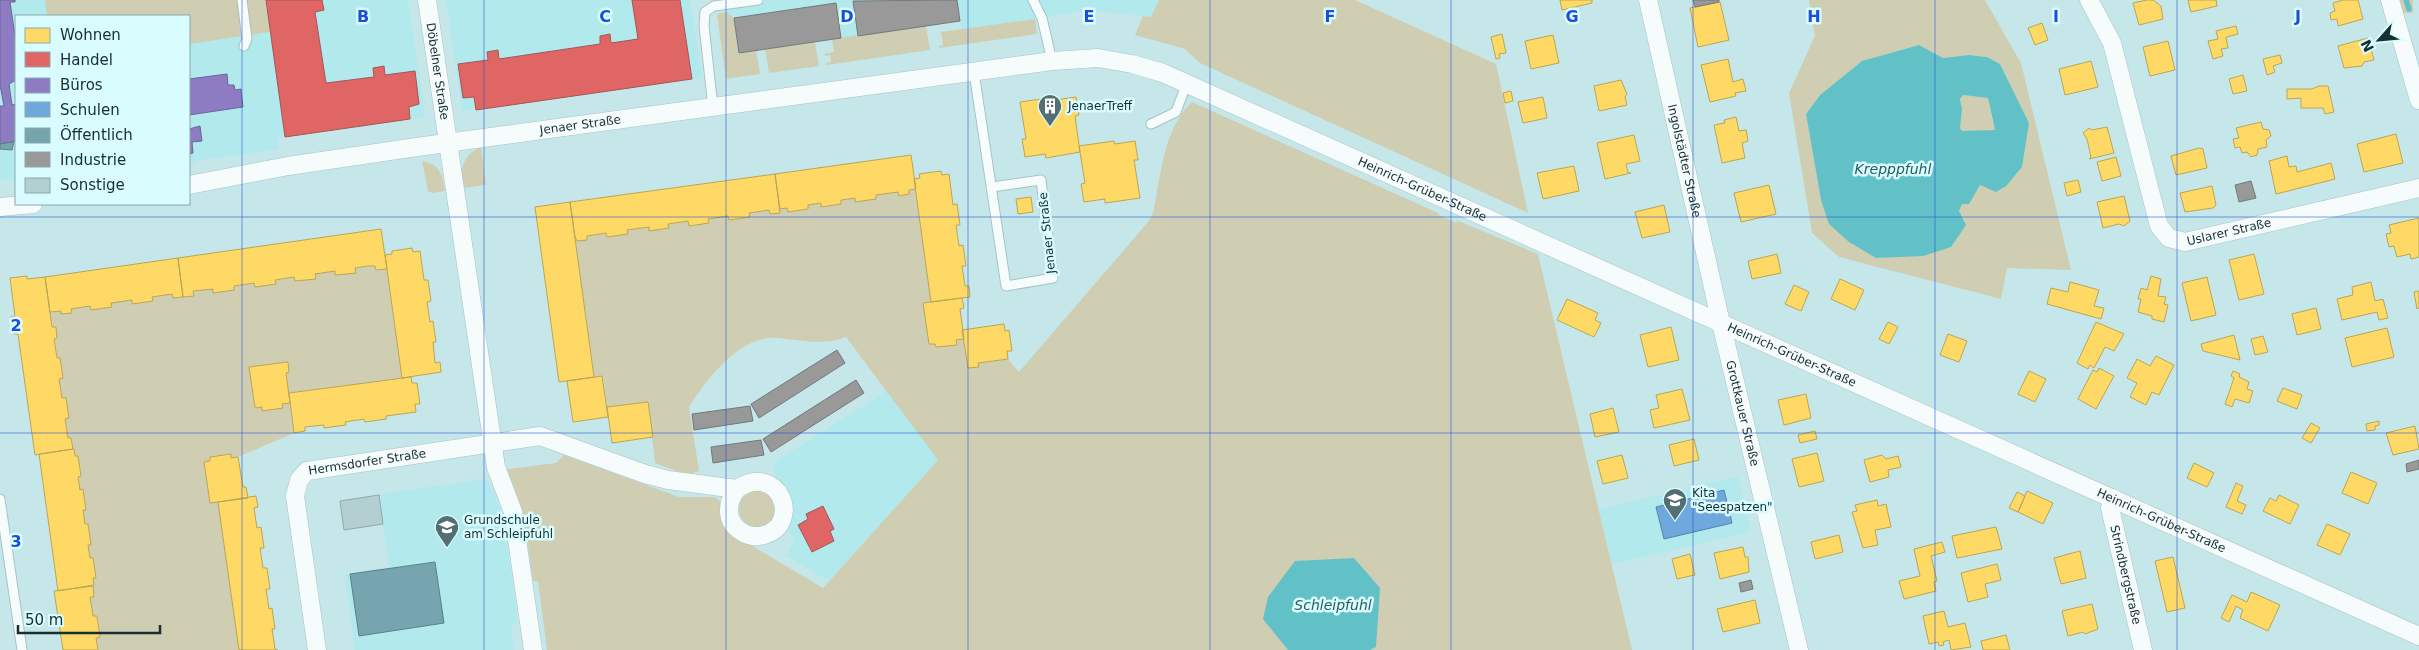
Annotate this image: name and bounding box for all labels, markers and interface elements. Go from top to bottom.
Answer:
text: B [357,7,369,26]
text: C [599,7,611,26]
text: D [840,7,854,26]
text: E [1084,7,1094,26]
text: F [1325,7,1335,26]
text: G [1565,7,1579,26]
text: H [1807,7,1821,26]
text: I [2053,7,2059,26]
text: J [2294,7,2301,26]
legend [15,15,190,205]
north arrow [2354,15,2404,65]
street label: Döbelner Straße [423,22,452,121]
text: Wohnen [60,26,121,44]
text: N [2358,37,2377,55]
text: Handel [60,51,113,69]
text: Büros [60,76,103,94]
building icon: JenaerTreff [1037,93,1063,127]
place label: JenaerTreff [1067,99,1133,113]
text: Schulen [60,101,120,119]
street label: Ingolstädter Straße [1665,103,1704,219]
street label: Jenaer Straße [538,112,622,137]
text: Öffentlich [60,125,133,144]
text: Industrie [60,151,126,169]
street label: Heinrich-Grüber-Straße [1356,154,1489,224]
water label: Krepppfuhl [1855,161,1931,177]
text: Sonstige [60,176,125,194]
street label: Jenaer Straße [1036,192,1058,275]
street label: Uslarer Straße [2185,215,2273,248]
text: 2 [10,316,22,335]
street label: Heinrich-Grüber-Straße [1725,320,1858,390]
street label: Grottkauer Straße [1723,359,1762,468]
street label: Hermsdorfer Straße [307,446,427,478]
place label: Kita "Seespatzen" [1692,486,1773,514]
street label: Heinrich-Grüber-Straße [2095,486,2228,555]
school or university icon: Kita "Seespatzen" [1662,487,1688,521]
place label: Grundschule am Schleipfuhl [464,513,553,541]
school or university icon: Grundschule am Schleipfuhl [434,514,460,548]
street label: Strindbergstraße [2107,524,2144,626]
text: 3 [10,532,22,551]
water label: Schleipfuhl [1294,597,1372,613]
scale bar [18,602,160,634]
text: 50 m [25,611,63,629]

